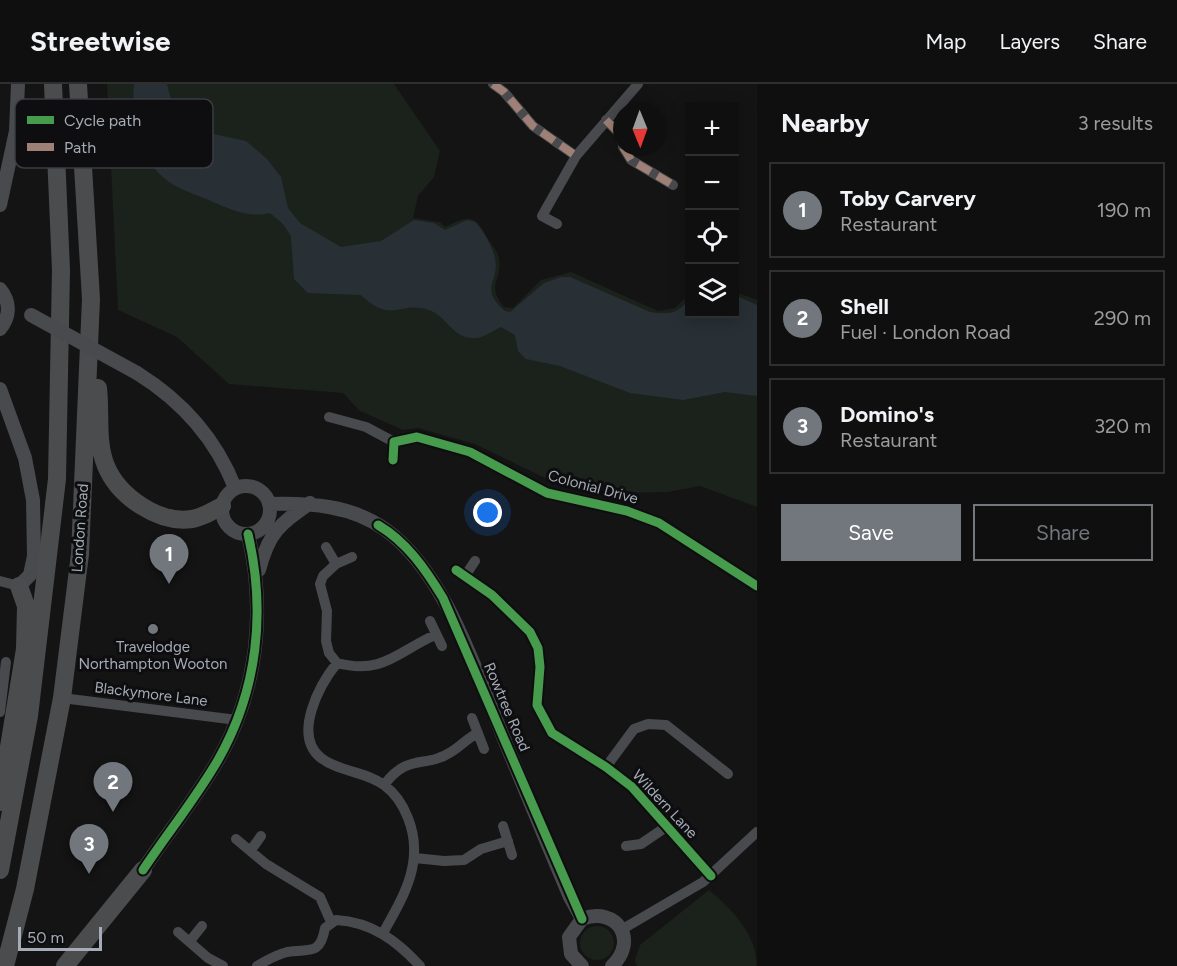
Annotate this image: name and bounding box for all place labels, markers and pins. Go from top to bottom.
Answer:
pin: 1 [150,534,188,584]
marker: Travelodge Northampton Wooton [146,622,160,636]
place label: Travelodge Northampton Wooton [78,638,228,673]
pin: 2 [94,762,132,812]
pin: 3 [70,824,109,874]

